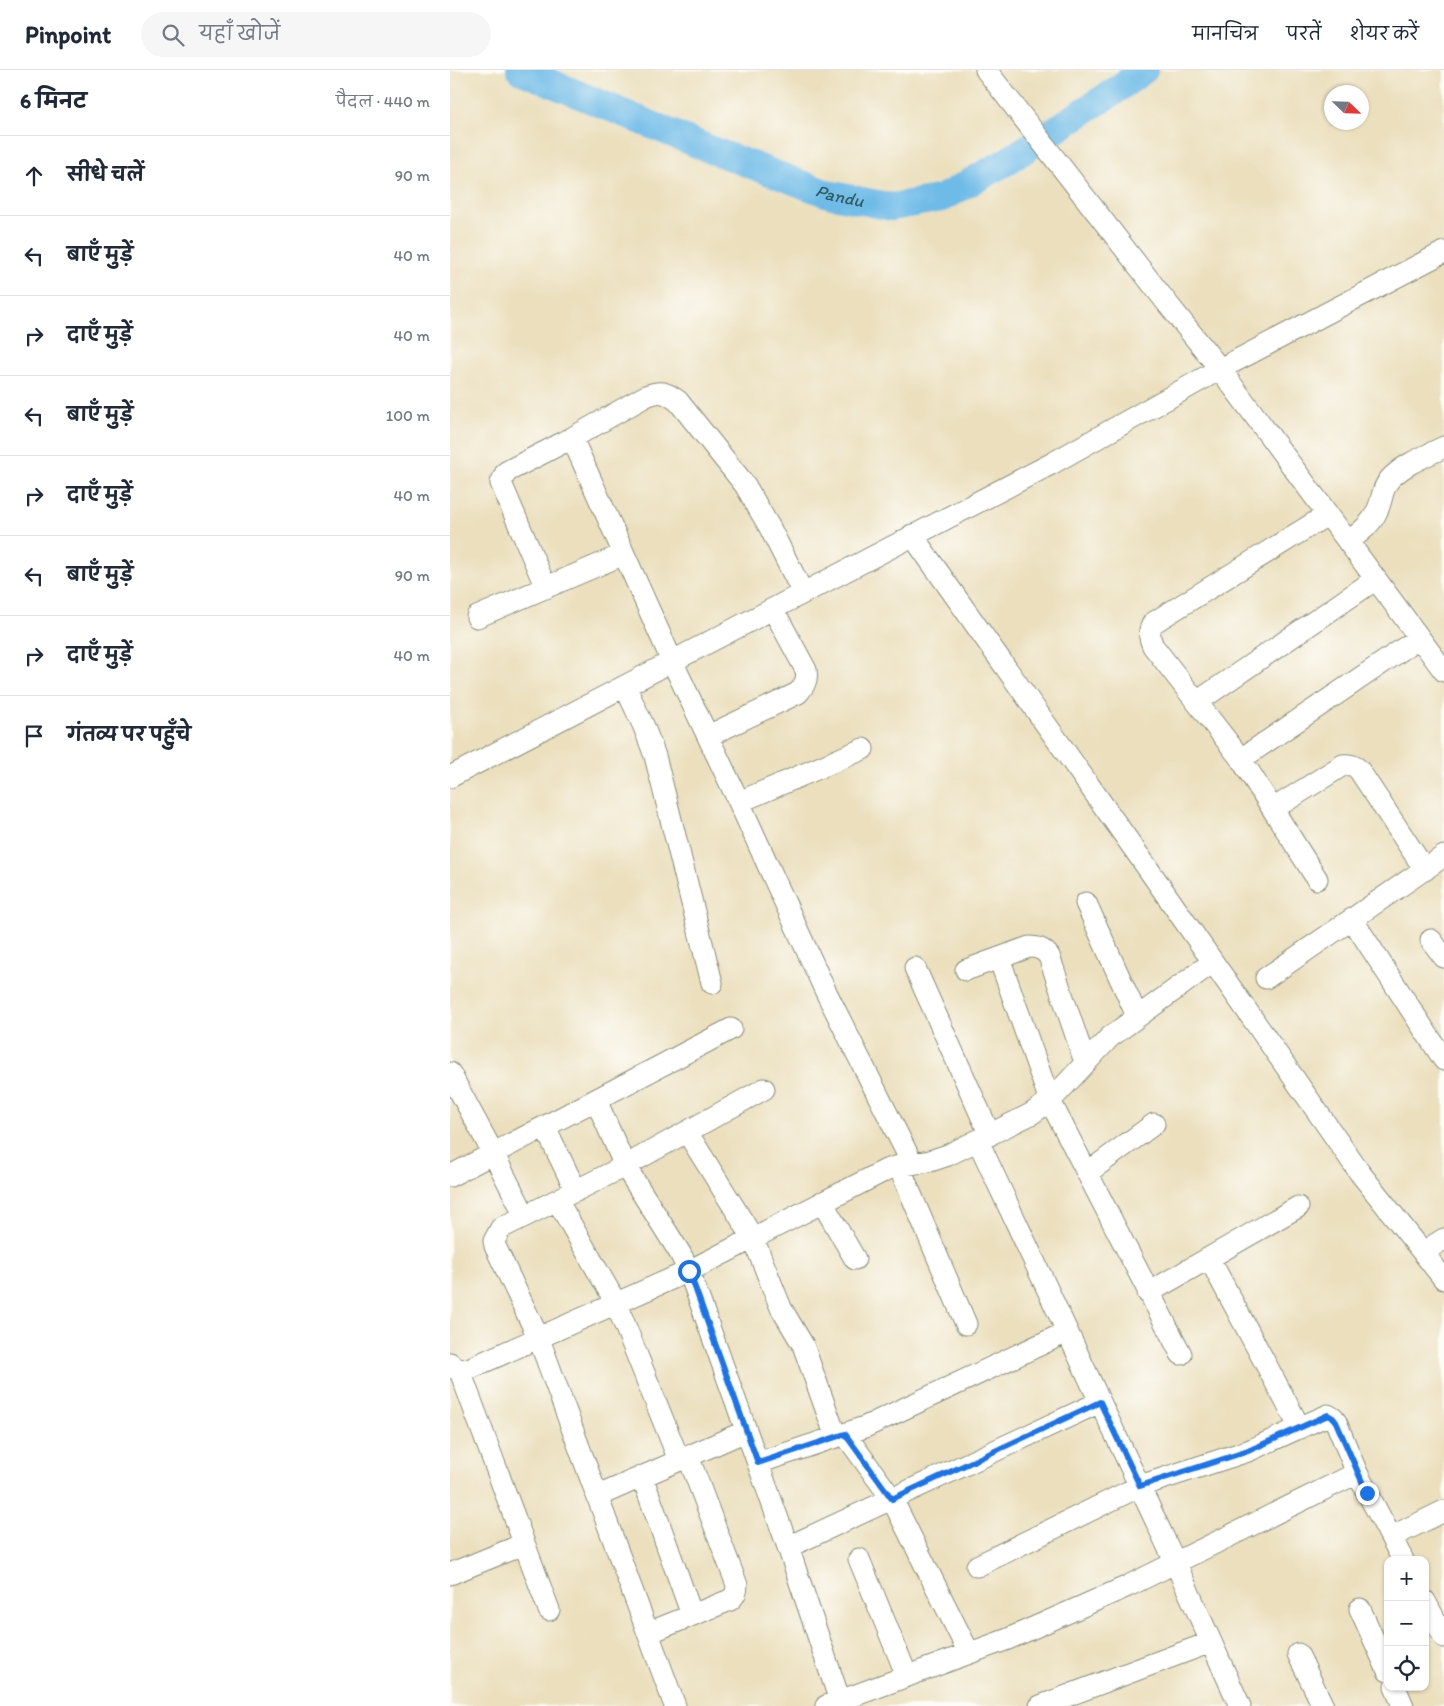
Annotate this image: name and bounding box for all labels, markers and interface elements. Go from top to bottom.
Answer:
search box [141,12,491,57]
text: Pinpoint [25,20,111,49]
icon: search [159,21,187,49]
text: यहाँ खोजें [199,22,280,45]
text: मानचित्र [1192,23,1258,45]
text: परतें [1286,23,1322,45]
text: शेयर करें [1350,23,1419,45]
north arrow [1324,85,1369,130]
text: 6 मिनट [20,88,87,113]
text: पैदल · 440 m [336,92,430,111]
icon: ahead [20,162,48,190]
text: सीधे चलें [67,163,144,186]
text: 90 m [395,166,430,185]
water label: Pandu [812,179,866,212]
icon: left [20,242,48,270]
text: बाएँ मुड़ें [67,243,133,266]
text: 40 m [393,246,430,265]
icon: right [20,322,48,350]
text: दाएँ मुड़ें [67,323,133,346]
text: 40 m [393,326,430,345]
icon: left [20,402,48,430]
text: बाएँ मुड़ें [67,403,133,426]
text: 100 m [386,406,430,425]
icon: right [20,482,48,510]
text: दाएँ मुड़ें [67,483,133,506]
text: 40 m [393,486,430,505]
icon: left [20,562,48,590]
text: बाएँ मुड़ें [67,563,133,586]
text: 90 m [395,566,430,585]
icon: right [20,642,48,670]
text: दाएँ मुड़ें [67,643,133,666]
text: 40 m [393,646,430,665]
icon: arrive [20,722,48,750]
text: गंतव्य पर पहुँचे [67,723,191,746]
route start [678,1260,701,1283]
route end [1356,1482,1379,1505]
map controls [1384,1556,1429,1691]
button: + [1384,1556,1429,1601]
button: − [1384,1601,1429,1646]
button: locate [1384,1646,1429,1691]

